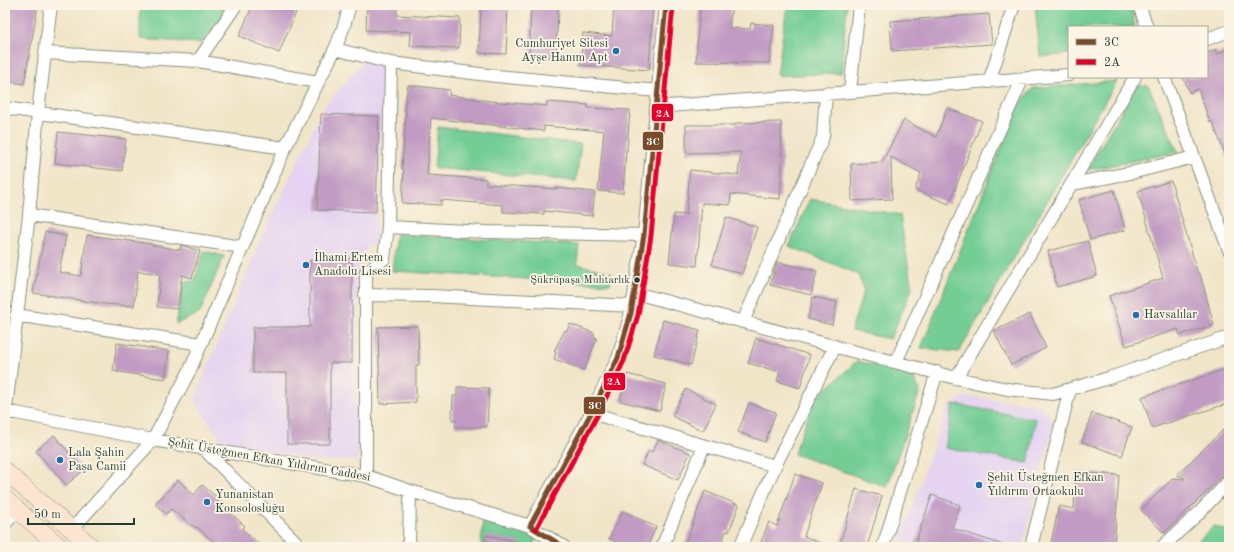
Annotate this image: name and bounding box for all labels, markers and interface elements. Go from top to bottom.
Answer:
legend [1068,26,1208,78]
text: 3C [1104,37,1119,49]
place label: Cumhuriyet Sitesi Ayşe Hanım Apt [515,38,608,64]
marker: Cumhuriyet Sitesi Ayşe Hanım Apt [611,46,621,56]
text: 2A [1104,57,1120,69]
line badge: 2A [651,103,674,122]
text: 2A [656,109,671,120]
line badge: 3C [642,131,664,151]
text: 3C [646,137,660,148]
place label: İlhami Ertem Anadolu Lisesi [314,248,391,278]
marker: İlhami Ertem Anadolu Lisesi [301,260,311,270]
place label: Şükrüpaşa Muhtarlık [530,275,630,286]
marker: Şükrüpaşa Muhtarlık [632,275,642,285]
place label: Havsalılar [1144,309,1197,321]
marker: Havsalılar [1131,310,1141,320]
line badge: 2A [603,372,626,391]
text: 2A [607,377,622,388]
line badge: 3C [583,396,606,415]
text: 3C [588,401,602,412]
street label: Şehit Üsteğmen Efkan Yıldırım Caddesi [167,432,372,484]
place label: Lala Şahin Paşa Camii [68,447,126,473]
marker: Lala Şahin Paşa Camii [55,455,65,465]
place label: Şehit Üsteğmen Efkan Yıldırım Ortaokulu [987,468,1104,498]
marker: Şehit Üsteğmen Efkan Yıldırım Ortaokulu [974,480,984,490]
place label: Yunanistan Konsolosluğu [215,489,285,515]
marker: Yunanistan Konsolosluğu [202,497,212,507]
scale bar [28,500,134,526]
text: 50 m [34,508,61,521]

